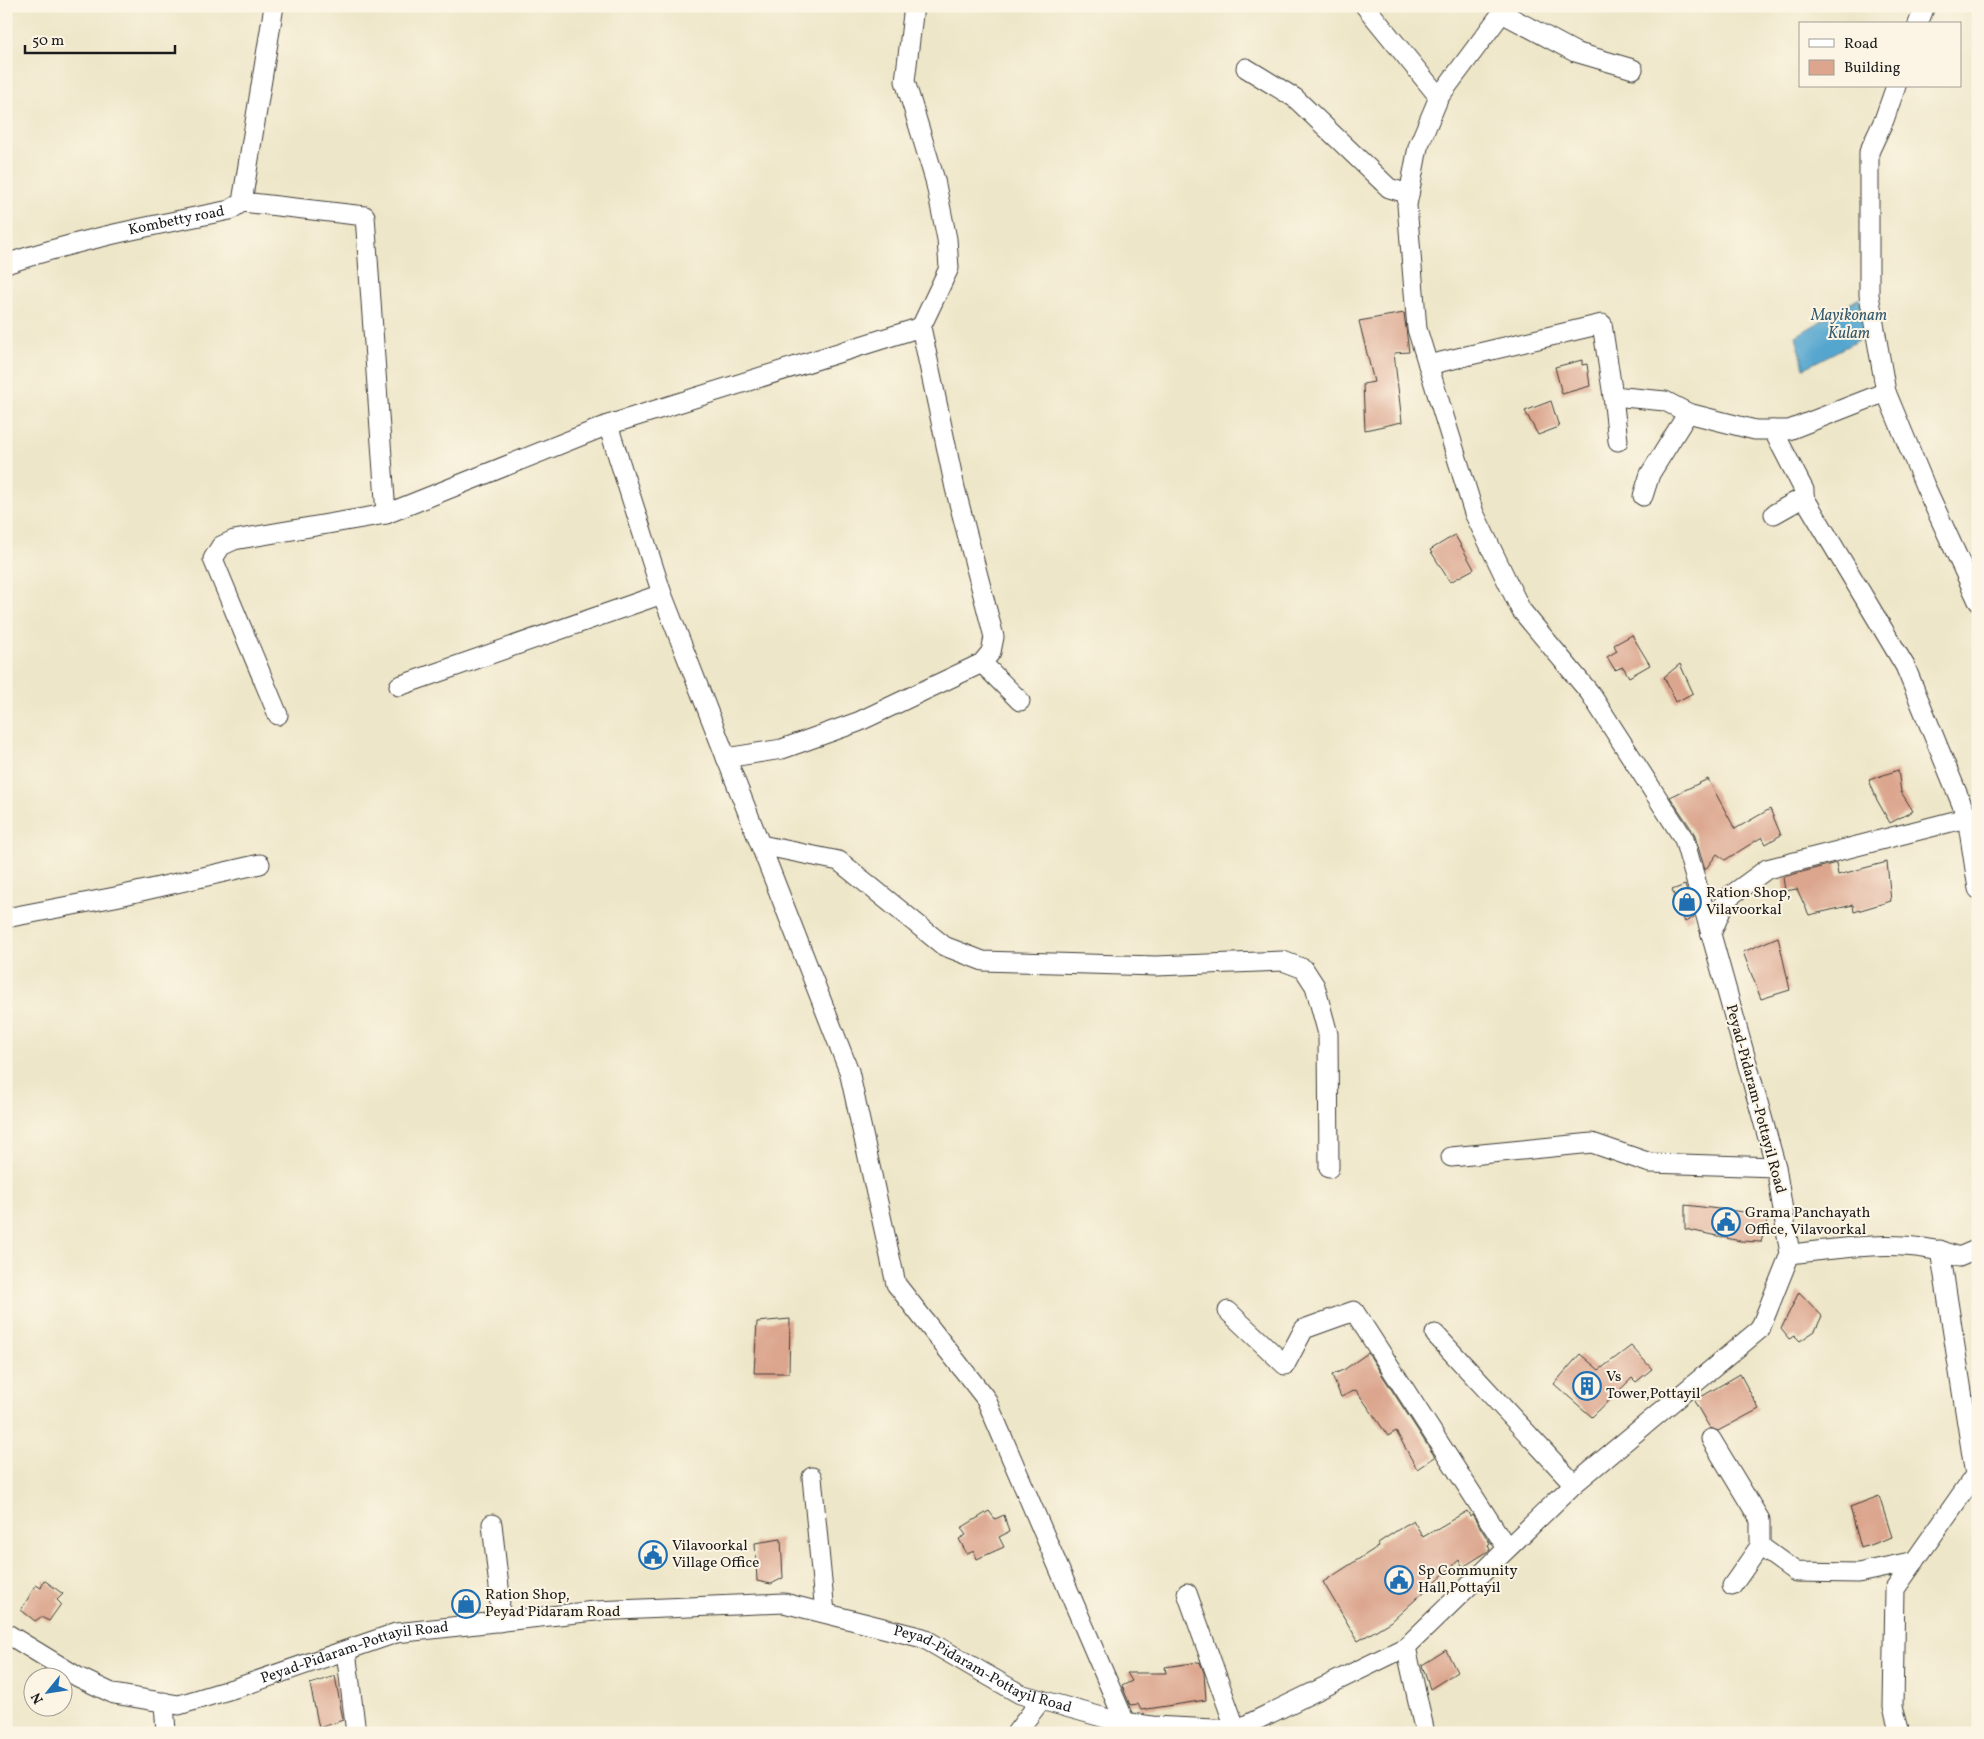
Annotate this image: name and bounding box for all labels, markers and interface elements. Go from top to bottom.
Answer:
scale bar [25,22,175,54]
legend [1799,22,1962,88]
text: 50 m [32,31,64,52]
text: Road [1844,34,1878,55]
text: Building [1844,58,1901,79]
street label: Kombetty road [127,201,226,241]
water label: Mayikonam Kulam [1810,305,1887,345]
place label: Ration Shop, Vilavoorkal [1706,883,1791,921]
shop icon: Ration Shop, Vilavoorkal [1672,887,1702,917]
street label: Peyad-Pidaram-Pottayil Road [1720,1002,1790,1196]
place label: Grama Panchayath Office, Vilavoorkal [1745,1203,1871,1241]
public building icon: Grama Panchayath Office, Vilavoorkal [1711,1207,1741,1237]
place label: Vs Tower,Pottayil [1606,1367,1701,1405]
building icon: Vs Tower,Pottayil [1572,1371,1602,1401]
place label: Vilavoorkal Village Office [672,1536,759,1574]
public building icon: Vilavoorkal Village Office [638,1540,668,1570]
place label: Sp Community Hall,Pottayil [1418,1561,1518,1599]
public building icon: Sp Community Hall,Pottayil [1384,1565,1414,1595]
place label: Ration Shop, Peyad Pidaram Road [485,1585,620,1623]
shop icon: Ration Shop, Peyad Pidaram Road [451,1589,481,1619]
street label: Peyad-Pidaram-Pottayil Road [258,1617,450,1689]
street label: Peyad-Pidaram-Pottayil Road [891,1620,1074,1718]
north arrow [22,1666,72,1716]
text: N [27,1689,49,1707]

